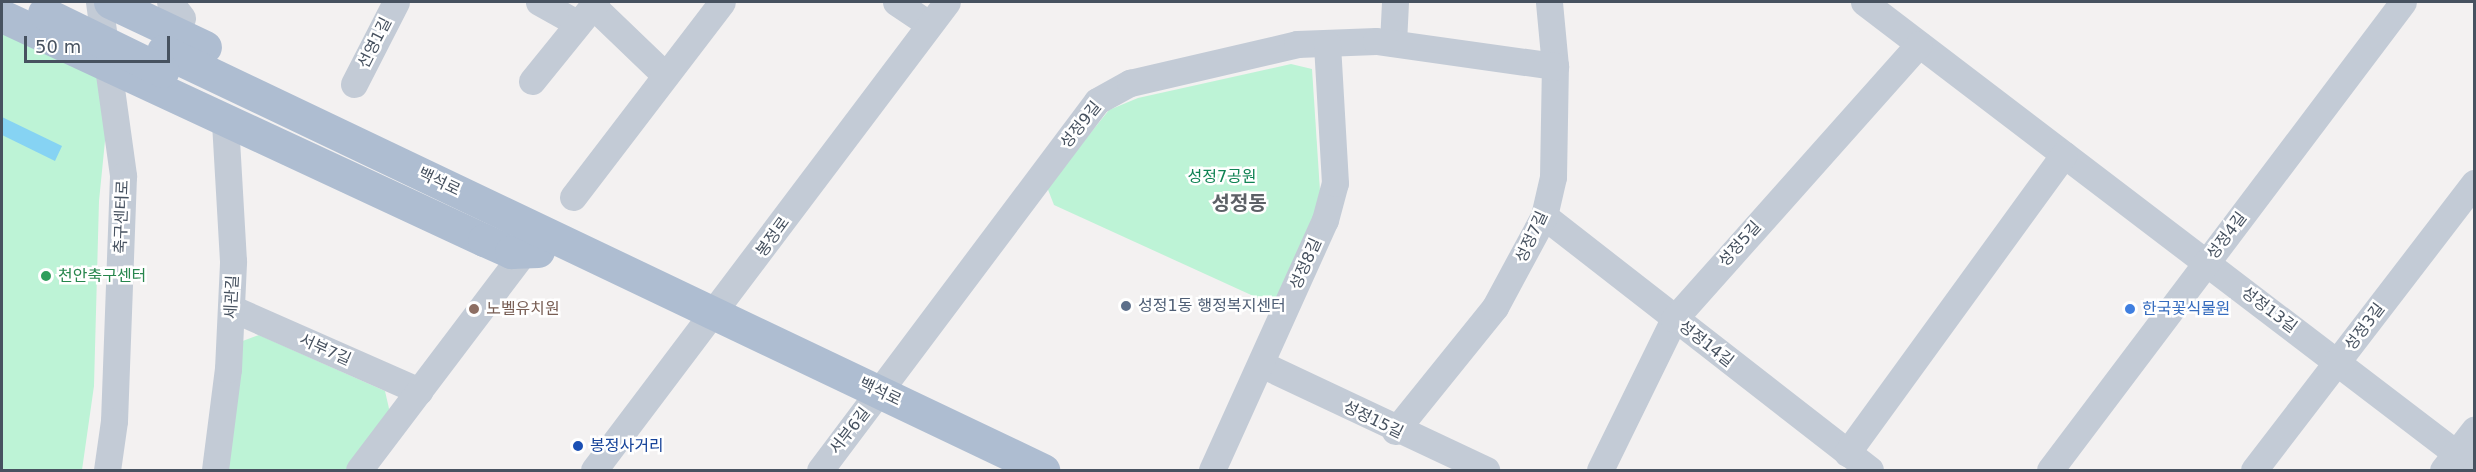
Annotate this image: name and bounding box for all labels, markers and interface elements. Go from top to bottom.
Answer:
street label: 선영1길 [354,14,396,72]
scale bar [27,24,172,62]
text: 50 m [35,36,81,57]
street label: 성정9길 [1056,98,1106,152]
street label: 백석로 [415,164,463,200]
park label: 성정7공원 [1187,167,1257,187]
street label: 축구센터로 [111,180,133,254]
district label: 성정동 [1211,191,1267,215]
street label: 성정7길 [1512,208,1552,266]
street label: 성정4길 [2203,209,2251,263]
street label: 봉정로 [752,213,794,261]
street label: 성정5길 [1715,217,1765,271]
street label: 성정8길 [1286,235,1326,293]
place label: 천안축구센터 [58,266,146,286]
marker: 천안축구센터 [39,269,53,283]
street label: 세관길 [221,274,243,320]
street label: 성정13길 [2237,283,2301,337]
place label: 성정1동 행정복지센터 [1138,296,1286,316]
place label: 노벨유치원 [486,299,560,319]
marker: 성정1동 행정복지센터 [1119,299,1133,313]
place label: 한국꽃식물원 [2142,299,2230,319]
street label: 성정3길 [2341,300,2389,354]
marker: 노벨유치원 [467,302,481,316]
marker: 한국꽃식물원 [2123,302,2137,316]
street label: 성정14길 [1675,317,1737,371]
street label: 서부7길 [296,330,354,370]
street label: 백석로 [856,374,904,410]
street label: 성정15길 [1340,397,1406,443]
street label: 서부6길 [826,404,874,458]
place label: 봉정사거리 [590,436,664,456]
marker: 봉정사거리 [571,439,585,453]

